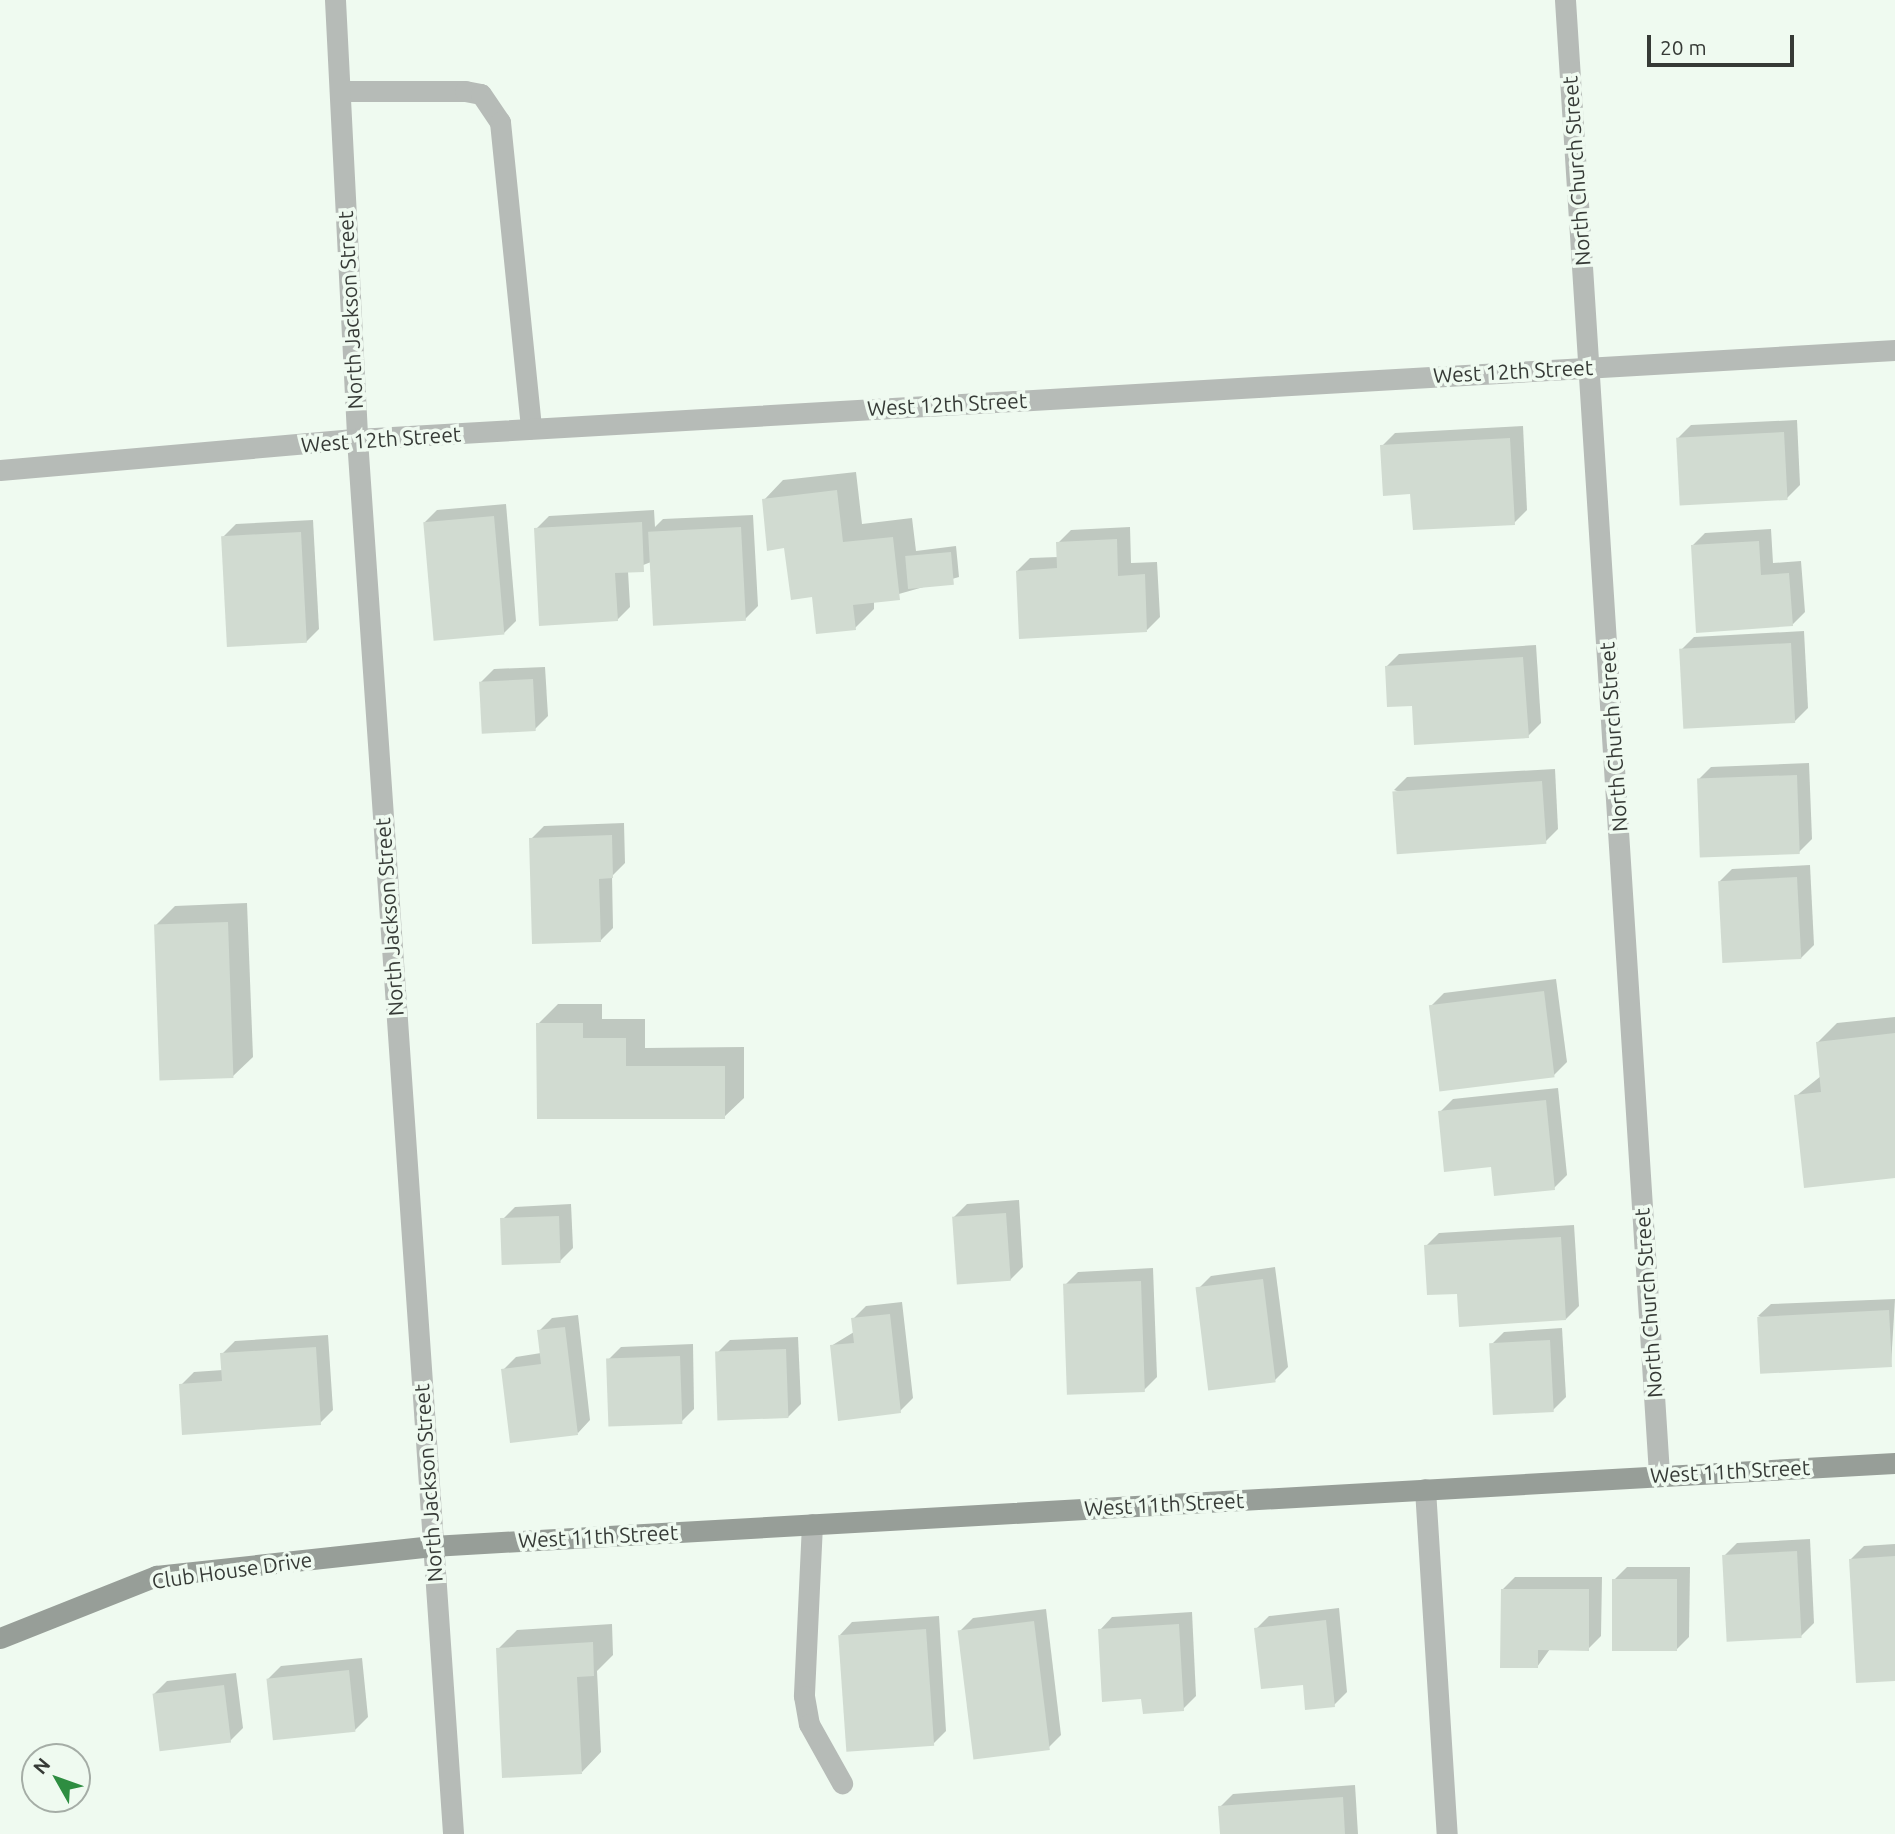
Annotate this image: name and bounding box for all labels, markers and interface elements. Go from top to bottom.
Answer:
scale bar [1650,21,1797,65]
text: 20 m [1660,35,1707,59]
street label: North Church Street [1557,75,1595,267]
street label: North Jackson Street [332,210,368,410]
street label: West 12th Street [1432,354,1594,388]
street label: West 12th Street [866,387,1028,421]
street label: West 12th Street [300,421,462,457]
street label: North Church Street [1594,641,1632,833]
street label: North Jackson Street [370,817,408,1017]
street label: North Church Street [1629,1207,1667,1399]
street label: North Jackson Street [409,1383,447,1583]
street label: West 11th Street [1649,1454,1811,1488]
street label: West 11th Street [1083,1487,1245,1521]
street label: West 11th Street [517,1519,679,1553]
street label: Club House Drive [150,1546,314,1594]
north arrow [21,1743,91,1813]
text: N [28,1753,54,1778]

